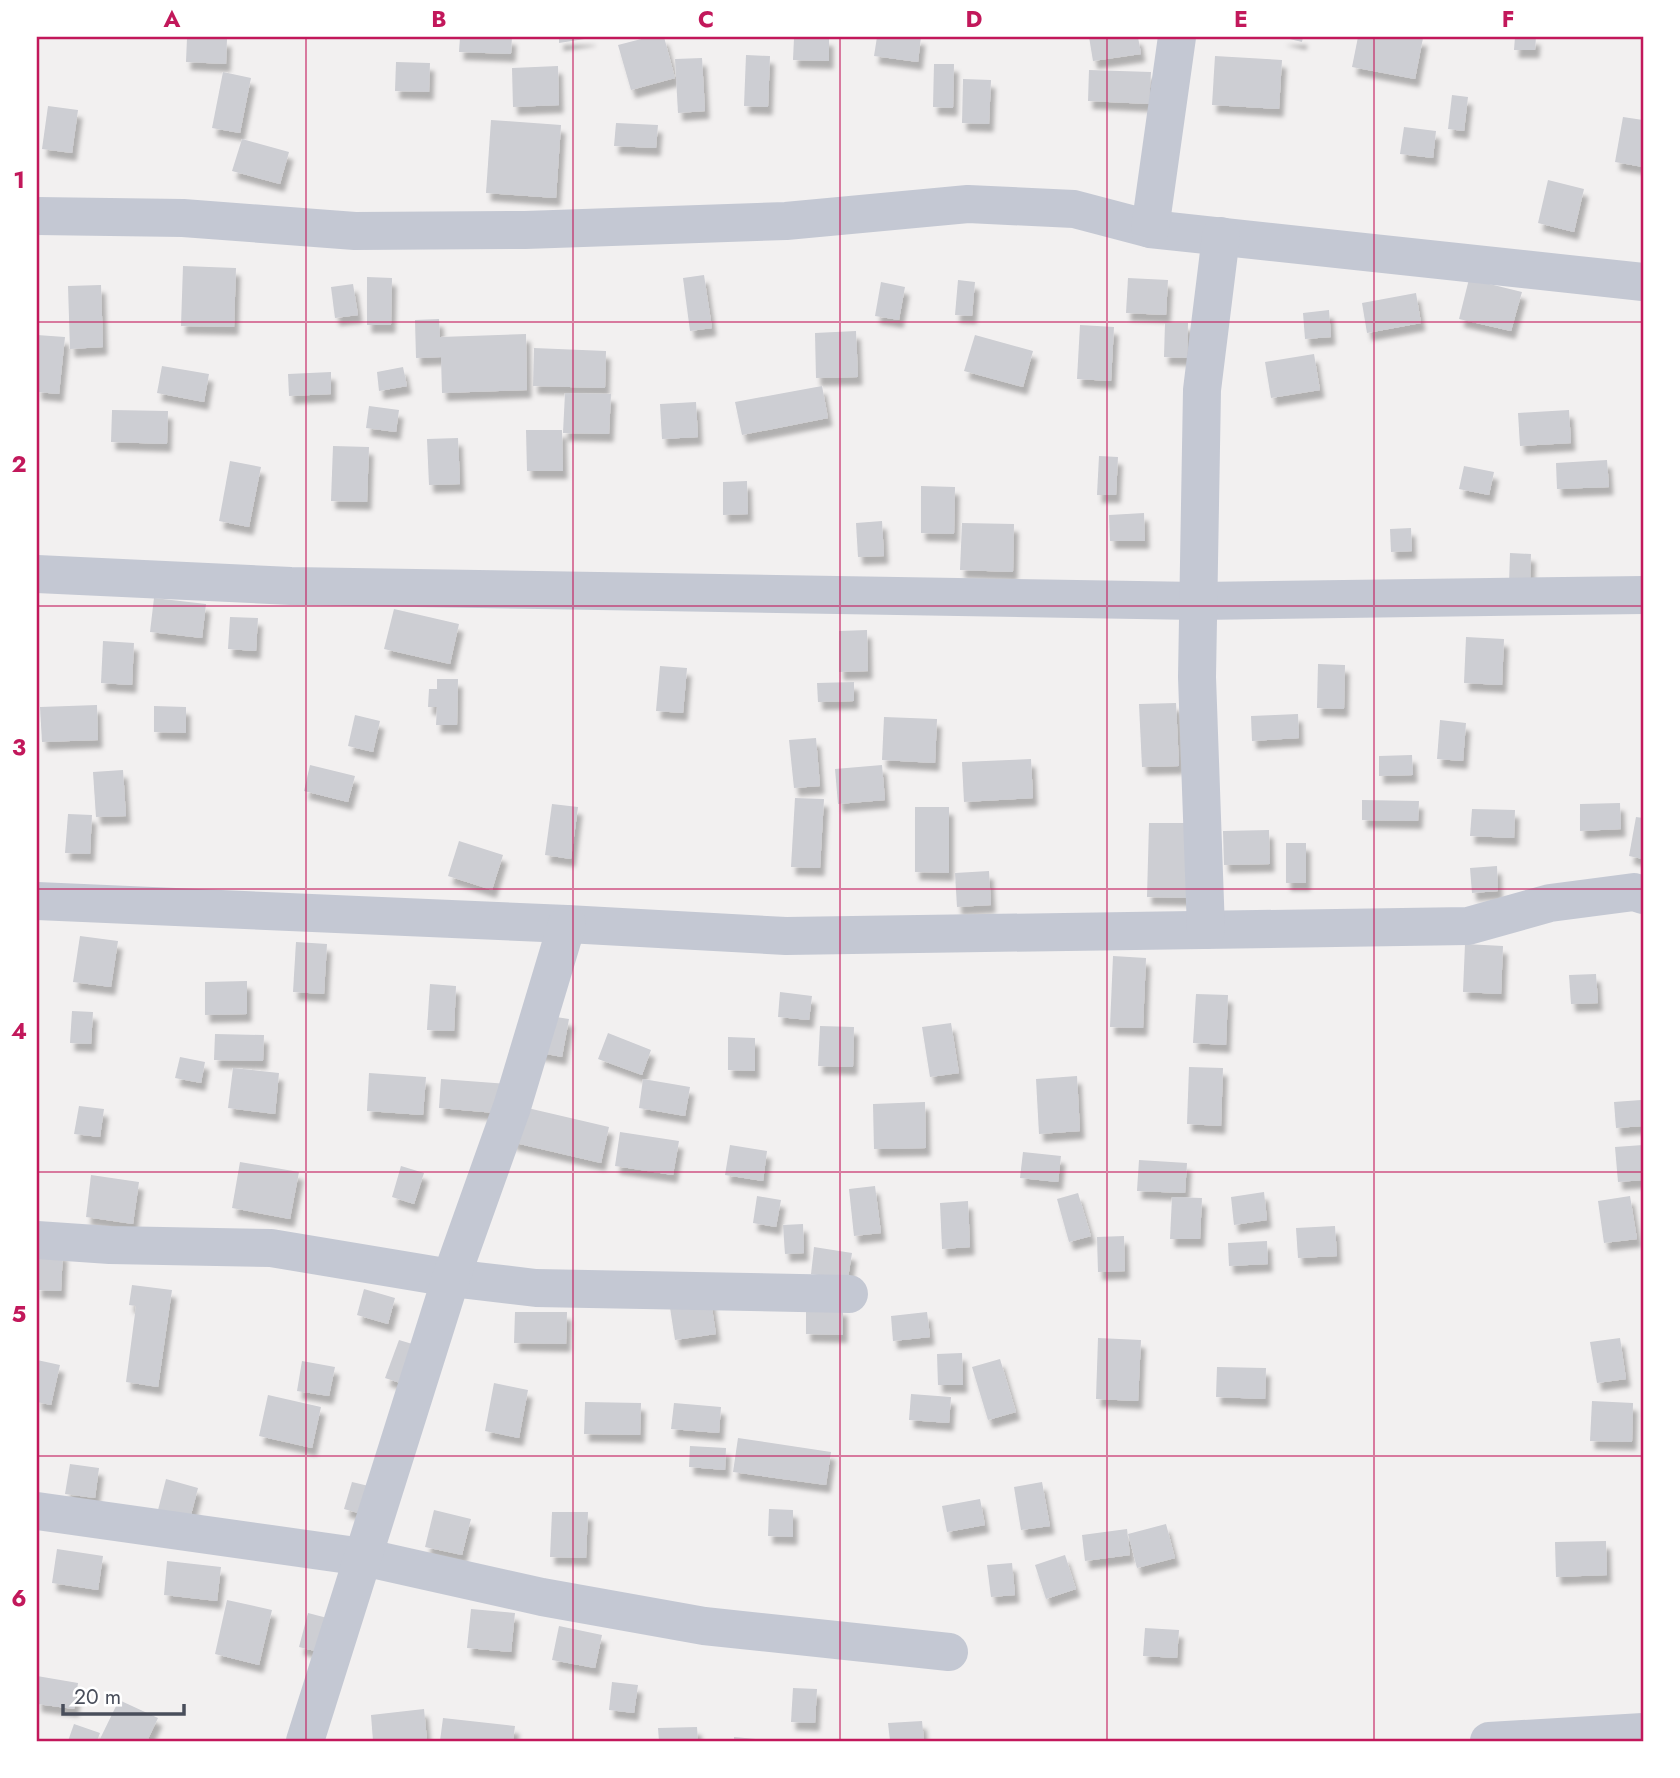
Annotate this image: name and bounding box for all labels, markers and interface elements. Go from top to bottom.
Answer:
text: A [163,2,181,36]
text: B [431,2,447,36]
text: C [698,2,714,36]
text: D [966,2,983,36]
text: E [1234,2,1248,36]
text: F [1502,2,1514,36]
text: 1 [13,163,25,197]
text: 2 [11,447,27,481]
text: 3 [12,730,26,764]
text: 4 [11,1014,27,1048]
text: 5 [12,1297,26,1331]
text: 6 [11,1581,27,1615]
scale bar [63,1673,184,1717]
text: 20 m [74,1682,121,1712]

